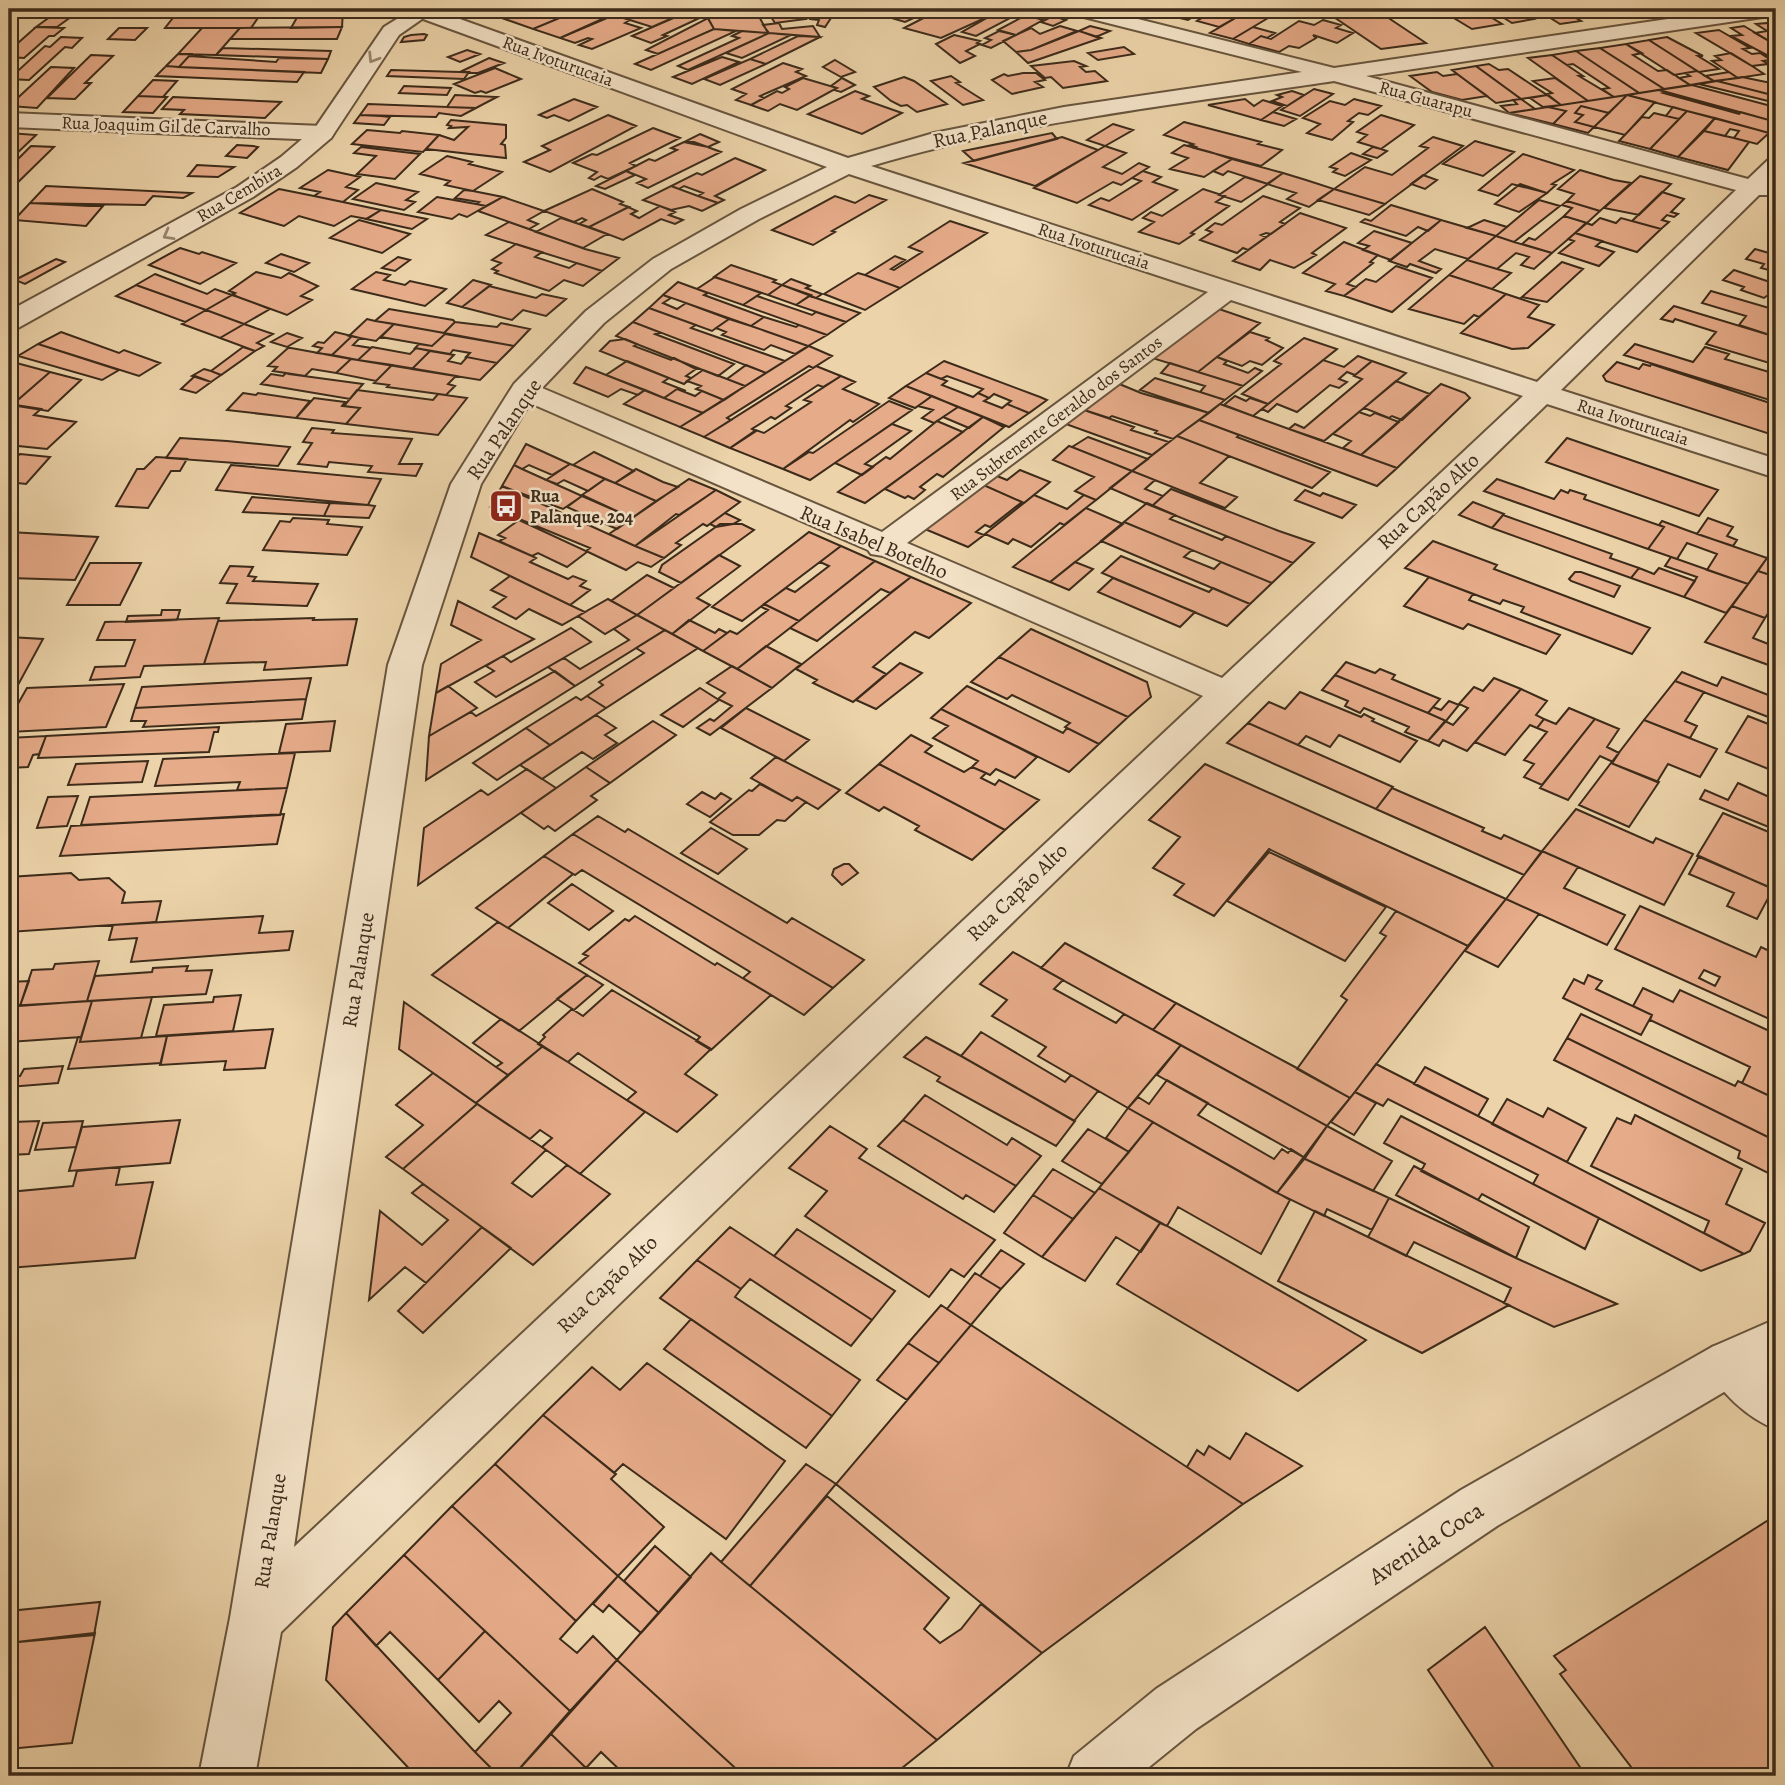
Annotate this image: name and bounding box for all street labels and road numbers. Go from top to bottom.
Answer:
street label: Rua Ivoturucaia [499,30,617,92]
street label: Rua Guarapu [1376,75,1476,123]
street label: Rua Palanque [930,103,1050,155]
street label: Rua Joaquim Gil de Carvalho [61,110,271,142]
street label: Rua Cembira [192,158,287,228]
street label: Rua Ivoturucaia [1035,217,1154,276]
street label: Rua Subtenente Geraldo dos Santos [945,330,1167,506]
street label: Rua Palanque [460,373,548,485]
street label: Rua Ivoturucaia [1574,393,1693,452]
street label: Rua Capão Alto [1371,446,1485,556]
street label: Rua Isabel Botelho [796,498,952,586]
street label: Rua Capão Alto [960,837,1074,947]
street label: Rua Palanque [335,910,381,1030]
street label: Rua Capão Alto [550,1229,664,1339]
street label: Rua Palanque [247,1471,293,1591]
street label: Avenida Coca [1362,1493,1490,1593]

